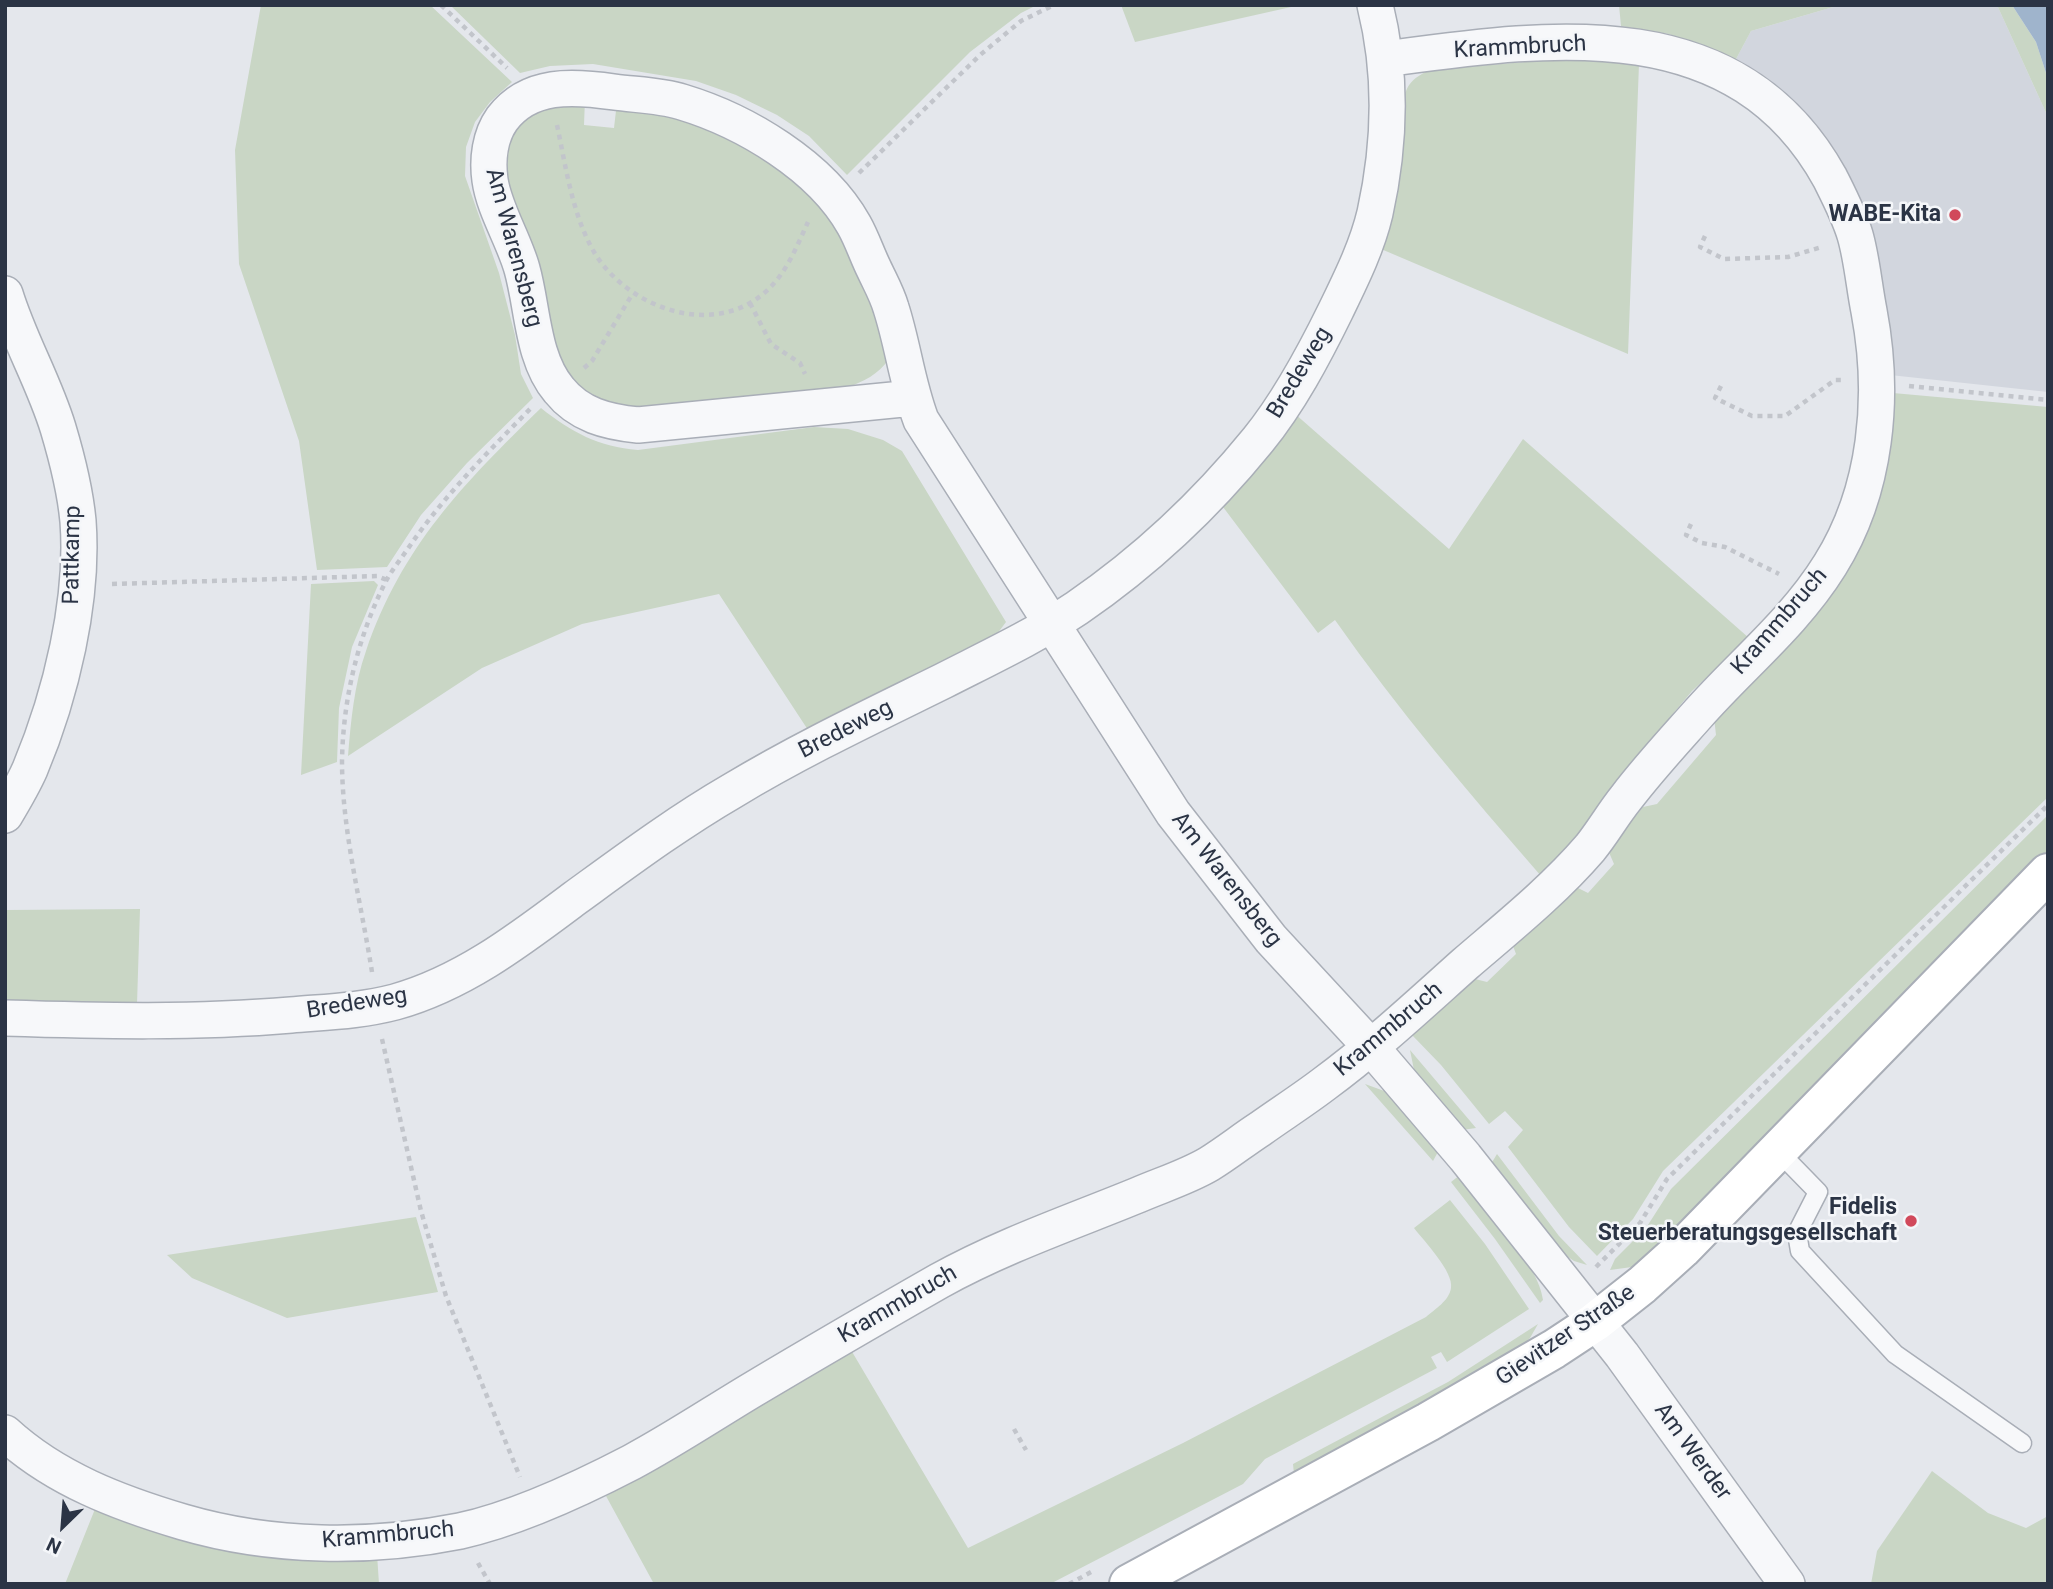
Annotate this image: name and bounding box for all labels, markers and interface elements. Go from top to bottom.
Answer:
street label: Krammbruch [1453,31,1587,65]
street label: Am Warensberg [479,166,547,330]
place label: WABE-Kita [1828,201,1941,229]
marker: WABE-Kita [1947,207,1963,223]
street label: Bredeweg [1262,322,1338,424]
street label: Pattkamp [58,505,88,605]
street label: Krammbruch [1726,563,1834,681]
street label: Bredeweg [794,695,898,765]
street label: Am Warensberg [1165,807,1287,953]
street label: Krammbruch [1329,977,1449,1083]
street label: Bredeweg [305,982,409,1026]
place label: Fidelis Steuerberatungsgesellschaft [1598,1194,1897,1248]
marker: Fidelis Steuerberatungsgesellschaft [1903,1213,1919,1229]
street label: Krammbruch [834,1260,962,1350]
street label: Gievitzer Straße [1491,1279,1641,1393]
street label: Am Werder [1647,1398,1737,1506]
north arrow [28,1491,98,1561]
street label: Krammbruch [321,1516,455,1556]
text: N [43,1532,65,1559]

